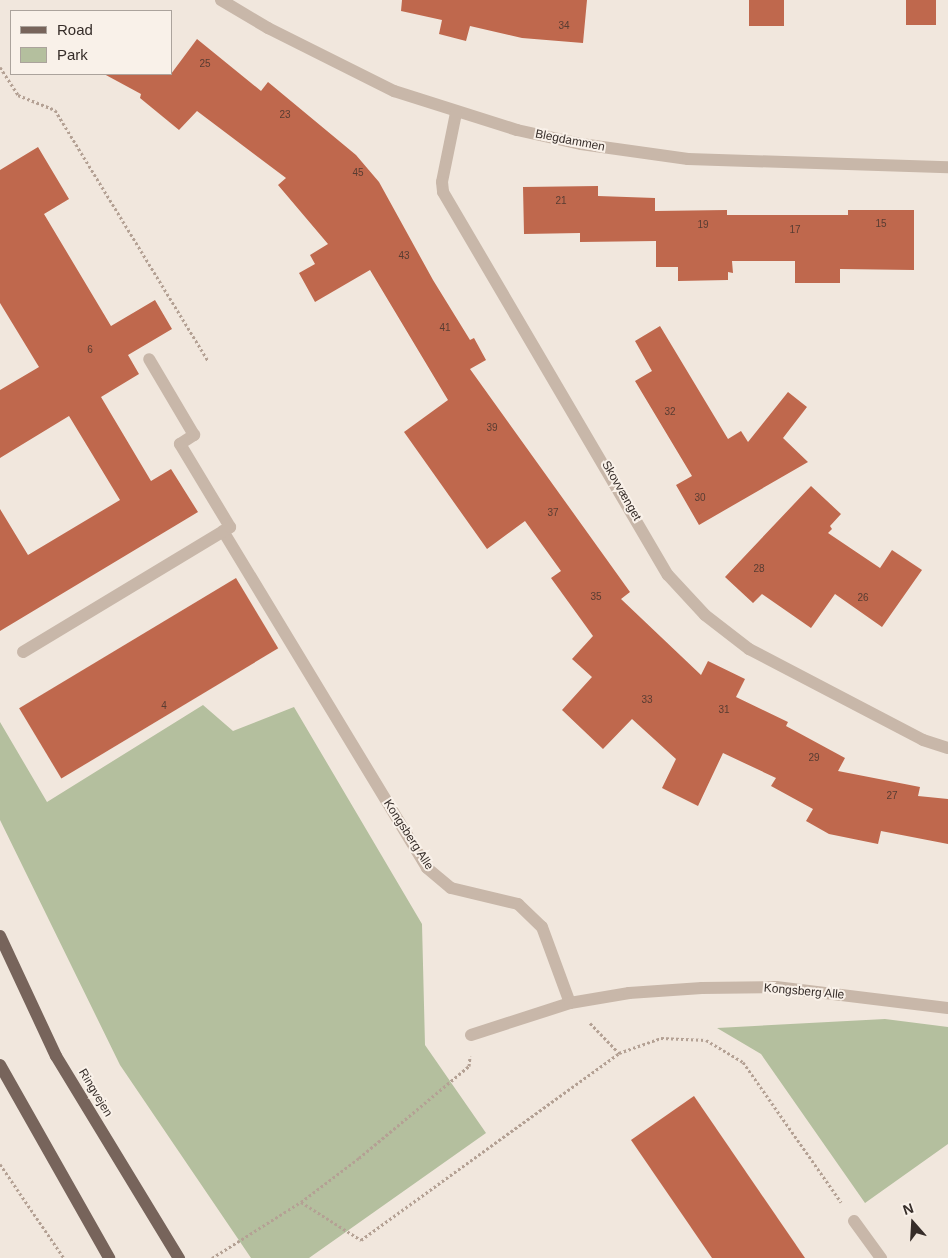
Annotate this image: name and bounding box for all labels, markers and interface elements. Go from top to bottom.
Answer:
legend [10,10,172,75]
house number: 34 [558,20,570,32]
text: Road [57,21,93,38]
text: Park [57,46,88,63]
house number: 25 [199,58,211,70]
house number: 23 [279,109,291,121]
street label: Blegdammen [534,127,606,155]
house number: 45 [352,167,364,179]
house number: 21 [555,195,567,207]
house number: 15 [875,218,887,230]
house number: 19 [697,219,709,231]
house number: 17 [789,224,801,236]
house number: 43 [398,250,410,262]
house number: 41 [439,322,451,334]
house number: 6 [87,344,93,356]
house number: 32 [664,406,676,418]
house number: 39 [486,422,498,434]
street label: Skovvænget [598,459,644,523]
house number: 30 [694,492,706,504]
house number: 37 [547,507,559,519]
house number: 28 [753,563,765,575]
house number: 35 [590,591,602,603]
house number: 26 [857,592,869,604]
house number: 33 [641,694,653,706]
house number: 4 [161,700,167,712]
house number: 31 [718,704,730,716]
house number: 29 [808,752,820,764]
house number: 27 [886,790,898,802]
street label: Kongsberg Alle [380,797,436,873]
street label: Kongsberg Alle [763,981,845,1003]
street label: Ringvejen [75,1066,115,1120]
north arrow [888,1198,938,1248]
text: N [901,1200,916,1218]

